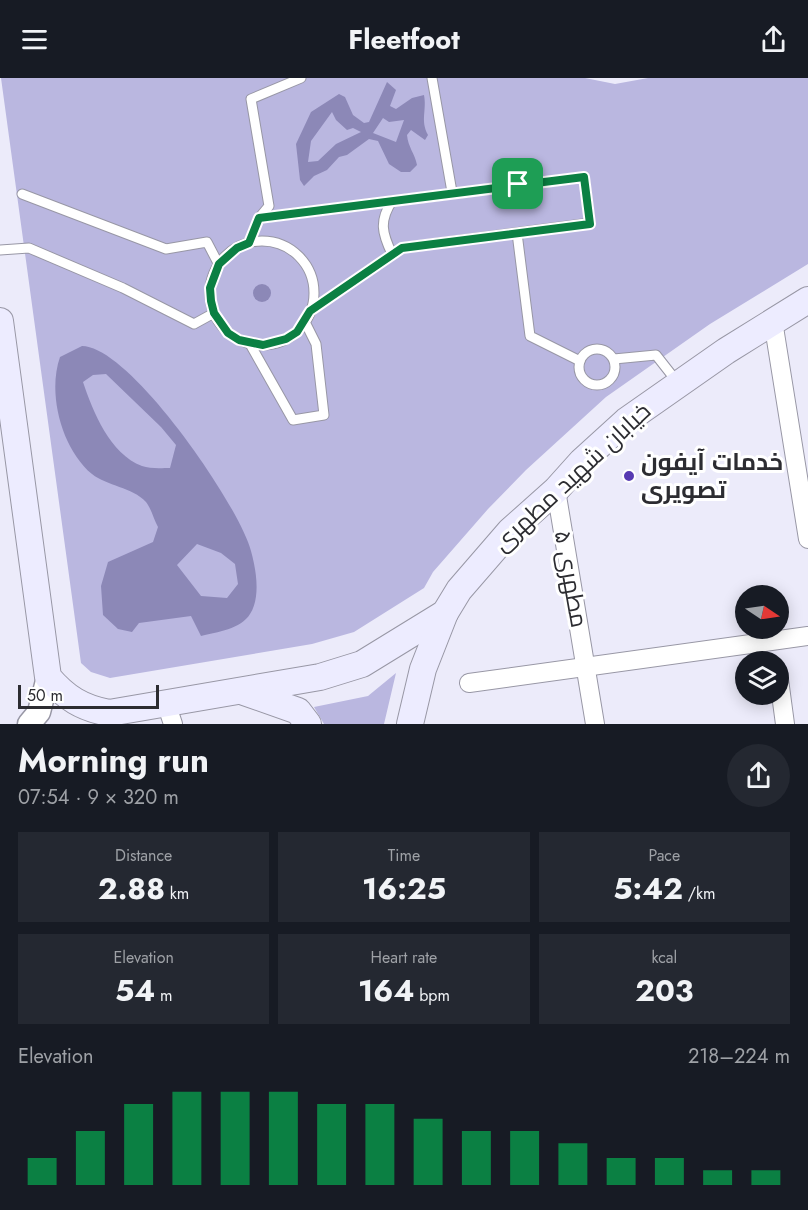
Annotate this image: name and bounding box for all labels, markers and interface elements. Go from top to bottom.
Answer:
text: Fleetfoot [348,20,460,59]
icon: menu [18,23,51,56]
icon: share [757,23,790,56]
pin [492,158,543,209]
icon: arrive [501,167,534,200]
street label: خیابان شهید مطهری [485,394,659,559]
place label: خدمات آیفون تصویری [641,444,783,507]
marker: خدمات آیفون تصویری [622,469,636,483]
street label: مطهری ۵ [546,527,597,630]
north arrow [735,585,789,639]
map controls [735,585,789,705]
button: layers [735,651,789,705]
scale bar [18,682,159,710]
text: 50 m [27,684,63,707]
text: Morning run [18,737,209,784]
button: share [727,744,790,807]
text: 07:54 · 9 × 320 m [18,783,179,812]
text: Distance [115,844,172,867]
text: Time [388,844,420,867]
text: Pace [648,844,680,867]
text: 2.88 [98,867,165,910]
text: 16:25 [362,867,446,910]
text: 5:42 [613,867,683,910]
text: km [165,882,189,905]
text: /km [683,882,715,905]
text: Elevation [113,946,174,969]
text: Heart rate [371,946,437,969]
text: kcal [651,946,677,969]
text: 54 [115,969,155,1012]
text: 164 [358,969,414,1012]
text: 203 [635,969,693,1012]
text: m [155,984,172,1007]
text: bpm [414,984,450,1007]
text: Elevation [18,1042,93,1071]
text: 218–224 m [688,1042,790,1071]

